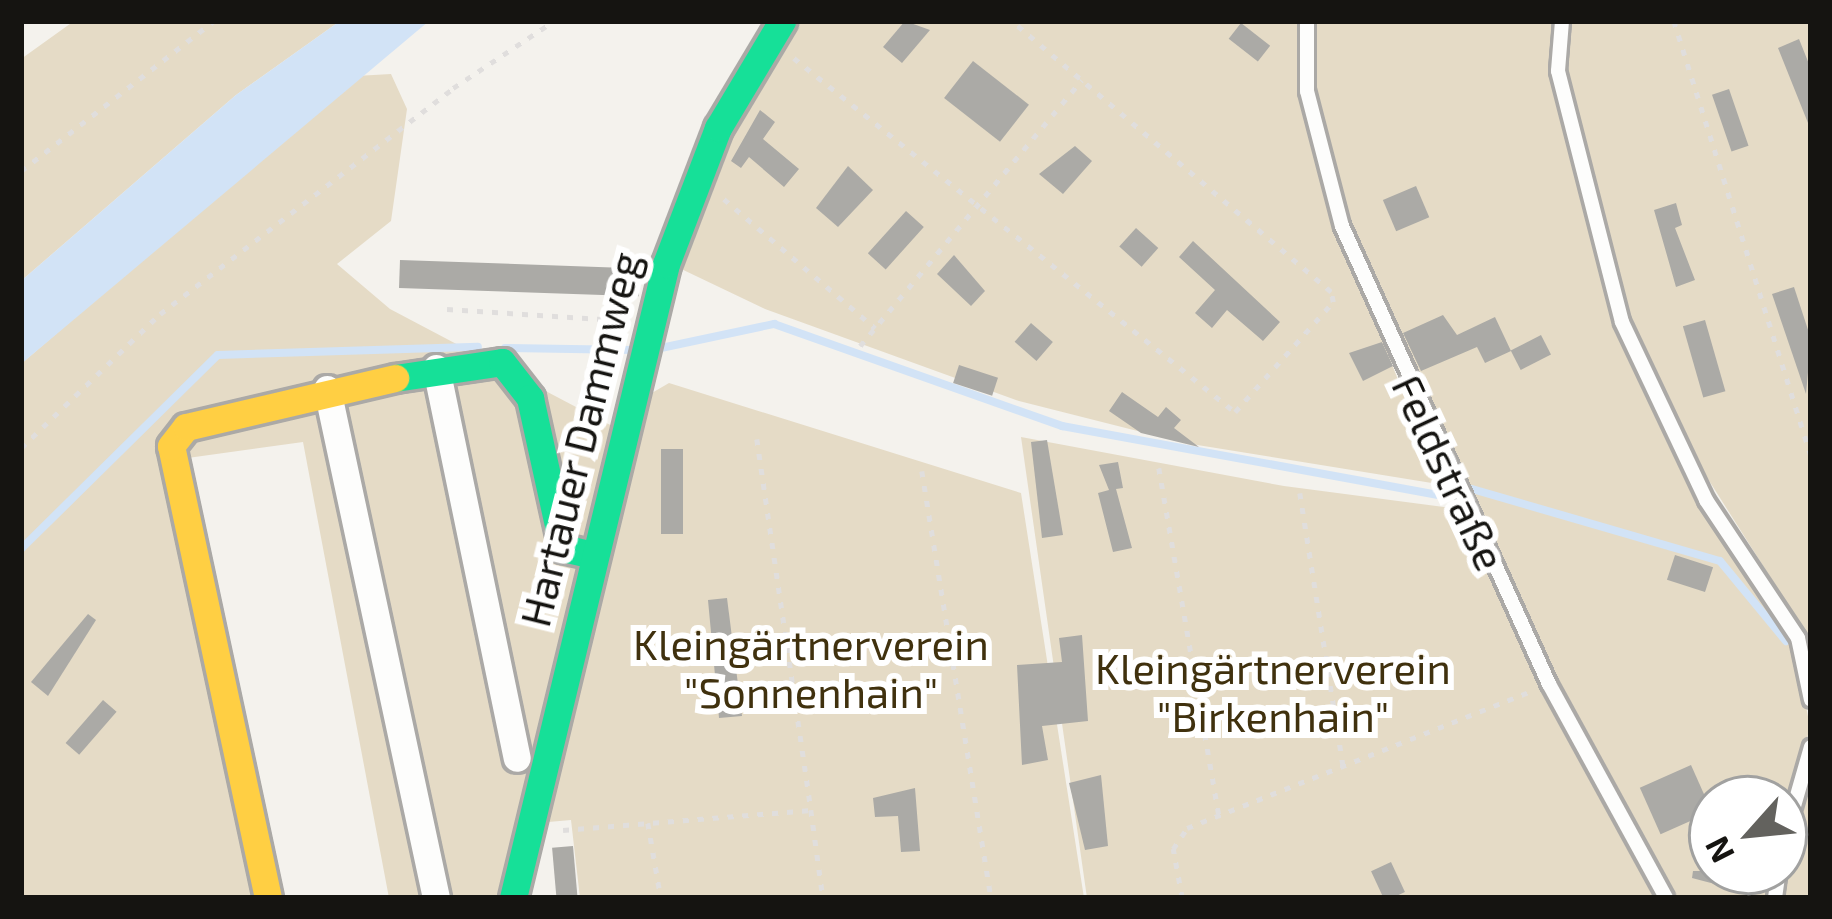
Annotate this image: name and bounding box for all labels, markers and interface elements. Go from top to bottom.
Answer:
street label: Hartauer Dammweg [508,246,650,632]
street label: Feldstraße [1383,367,1517,577]
park label: Kleingärtnerverein "Sonnenhain" [633,618,989,716]
park label: Kleingärtnerverein "Birkenhain" [1095,642,1451,740]
north arrow [1688,775,1808,895]
text: N [1695,830,1742,870]

